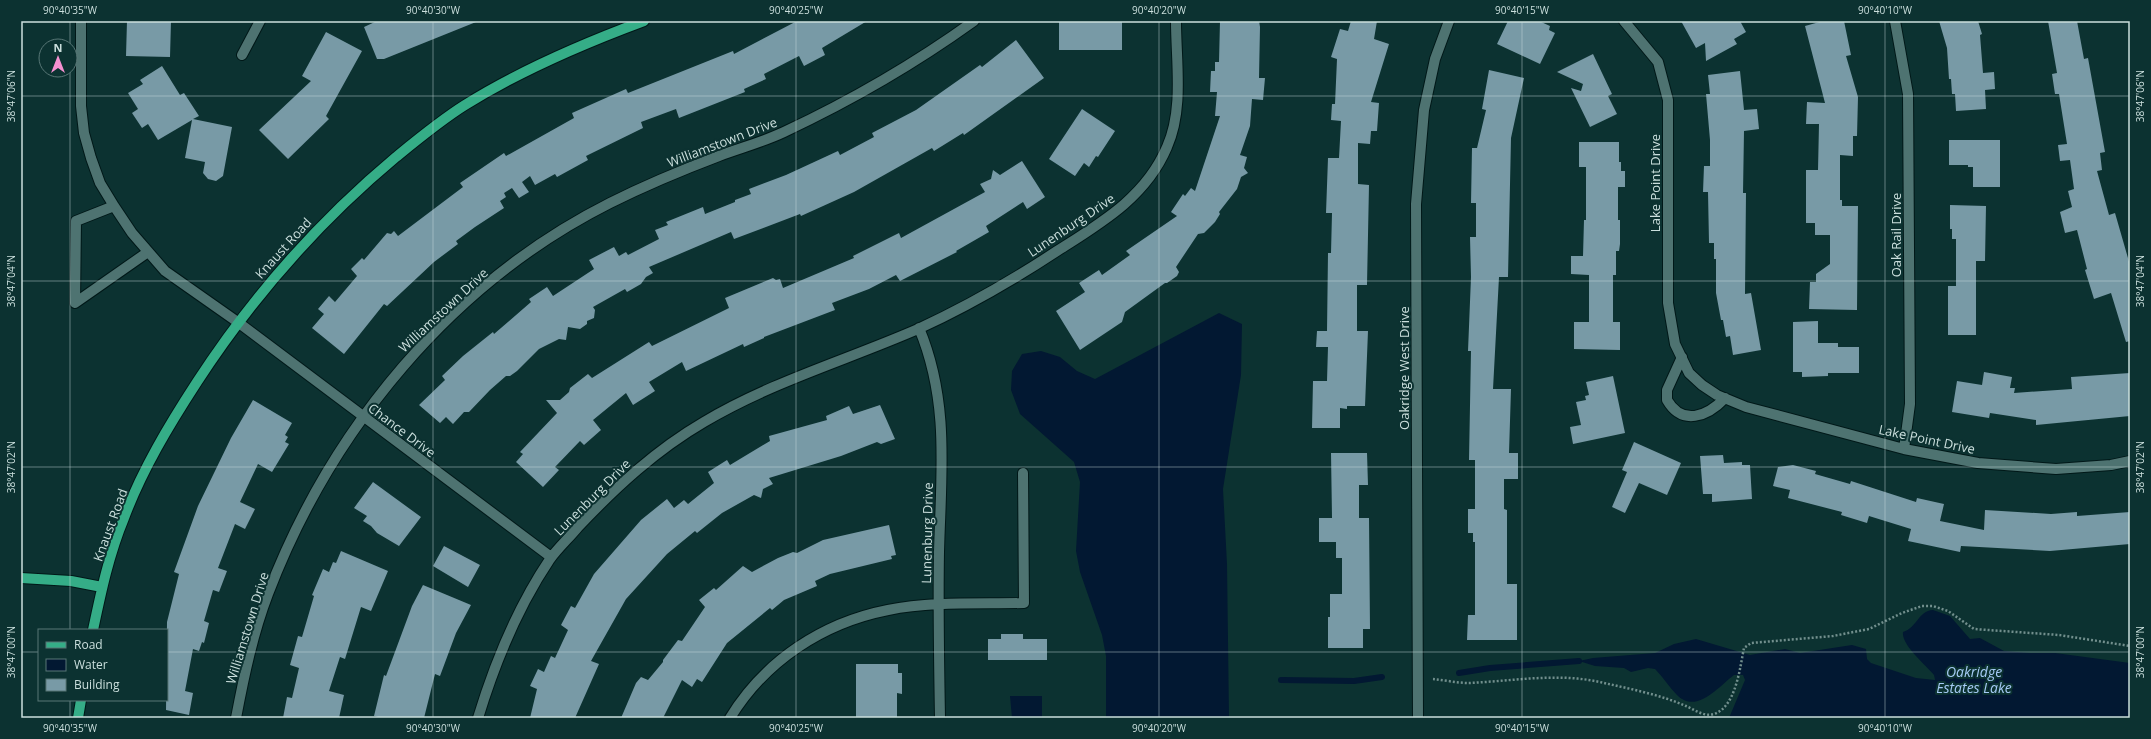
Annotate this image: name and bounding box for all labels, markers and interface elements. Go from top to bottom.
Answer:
text: 90°40'35"W [43,3,98,17]
text: 90°40'30"W [406,3,461,17]
text: 90°40'25"W [769,3,824,17]
text: 90°40'20"W [1132,3,1187,17]
text: 90°40'15"W [1495,3,1550,17]
text: 90°40'10"W [1858,3,1913,17]
north arrow [38,38,78,78]
text: N [54,40,62,55]
text: 38°47'06"N [4,70,18,122]
text: 38°47'06"N [2133,70,2147,122]
street label: Williamstown Drive [664,113,780,171]
street label: Lake Point Drive [1646,134,1664,232]
street label: Lunenburg Drive [1024,189,1118,261]
street label: Oak Rail Drive [1887,193,1905,277]
street label: Knaust Road [251,214,315,282]
text: 38°47'04"N [4,255,18,307]
text: 38°47'04"N [2133,255,2147,307]
street label: Williamstown Drive [394,264,492,356]
street label: Oakridge West Drive [1395,306,1413,430]
street label: Chance Drive [365,399,439,461]
street label: Lake Point Drive [1877,420,1977,458]
text: 38°47'02"N [4,441,18,493]
text: 38°47'02"N [2133,441,2147,493]
street label: Lunenburg Drive [550,455,634,539]
street label: Lunenburg Drive [917,482,937,584]
street label: Knaust Road [88,486,132,564]
street label: Williamstown Drive [221,570,273,686]
text: 38°47'00"N [4,626,18,678]
text: 38°47'00"N [2133,626,2147,678]
legend [38,629,168,701]
text: Road [74,636,103,653]
text: Water [74,656,108,673]
water label: Oakridge Estates Lake [1936,662,2012,697]
text: Building [74,676,120,693]
text: 90°40'35"W [43,721,98,735]
text: 90°40'30"W [406,721,461,735]
text: 90°40'25"W [769,721,824,735]
text: 90°40'20"W [1132,721,1187,735]
text: 90°40'15"W [1495,721,1550,735]
text: 90°40'10"W [1858,721,1913,735]

